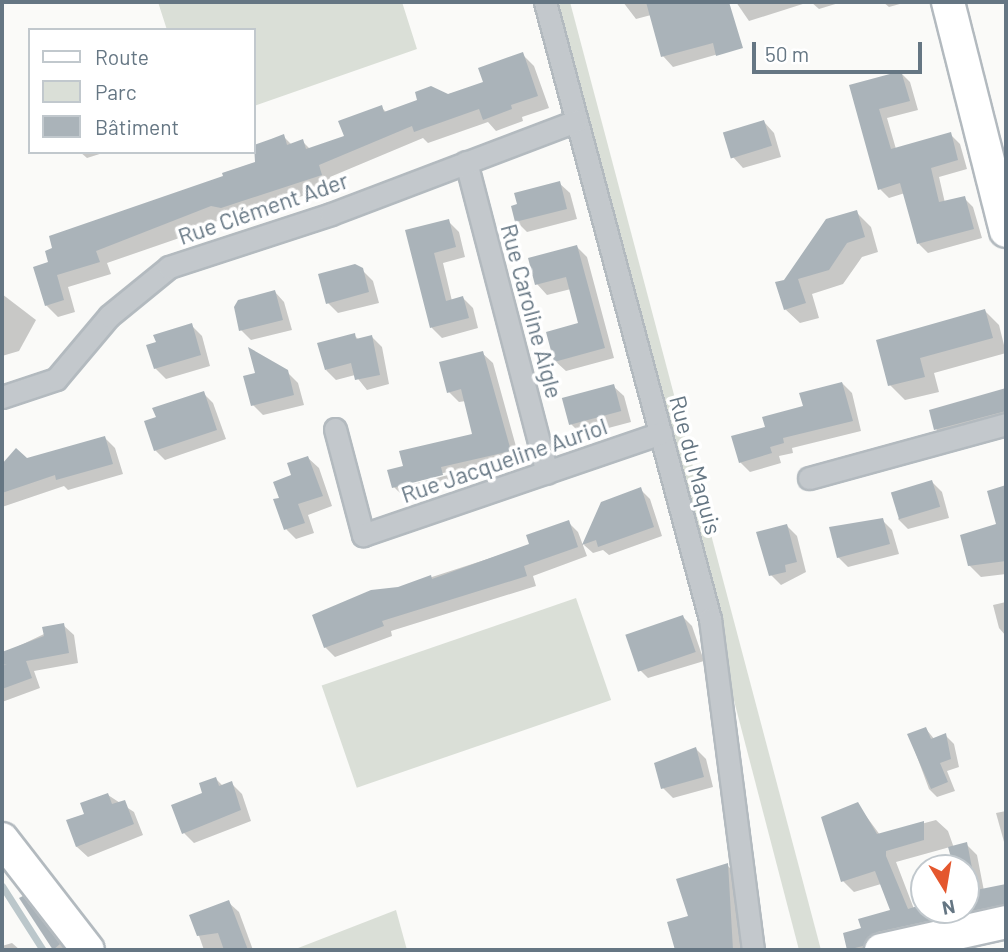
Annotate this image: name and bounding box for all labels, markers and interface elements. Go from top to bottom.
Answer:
legend [28,28,256,154]
scale bar [756,28,926,72]
text: 50 m [765,41,809,66]
text: Route [95,44,149,69]
text: Parc [95,79,137,104]
text: Bâtiment [95,114,179,139]
street label: Rue Clément Ader [174,166,352,250]
street label: Rue Caroline Aigle [495,221,569,401]
street label: Rue du Maquis [664,392,728,538]
street label: Rue Jacqueline Auriol [397,412,611,508]
north arrow [910,854,980,924]
text: N [940,896,957,921]

